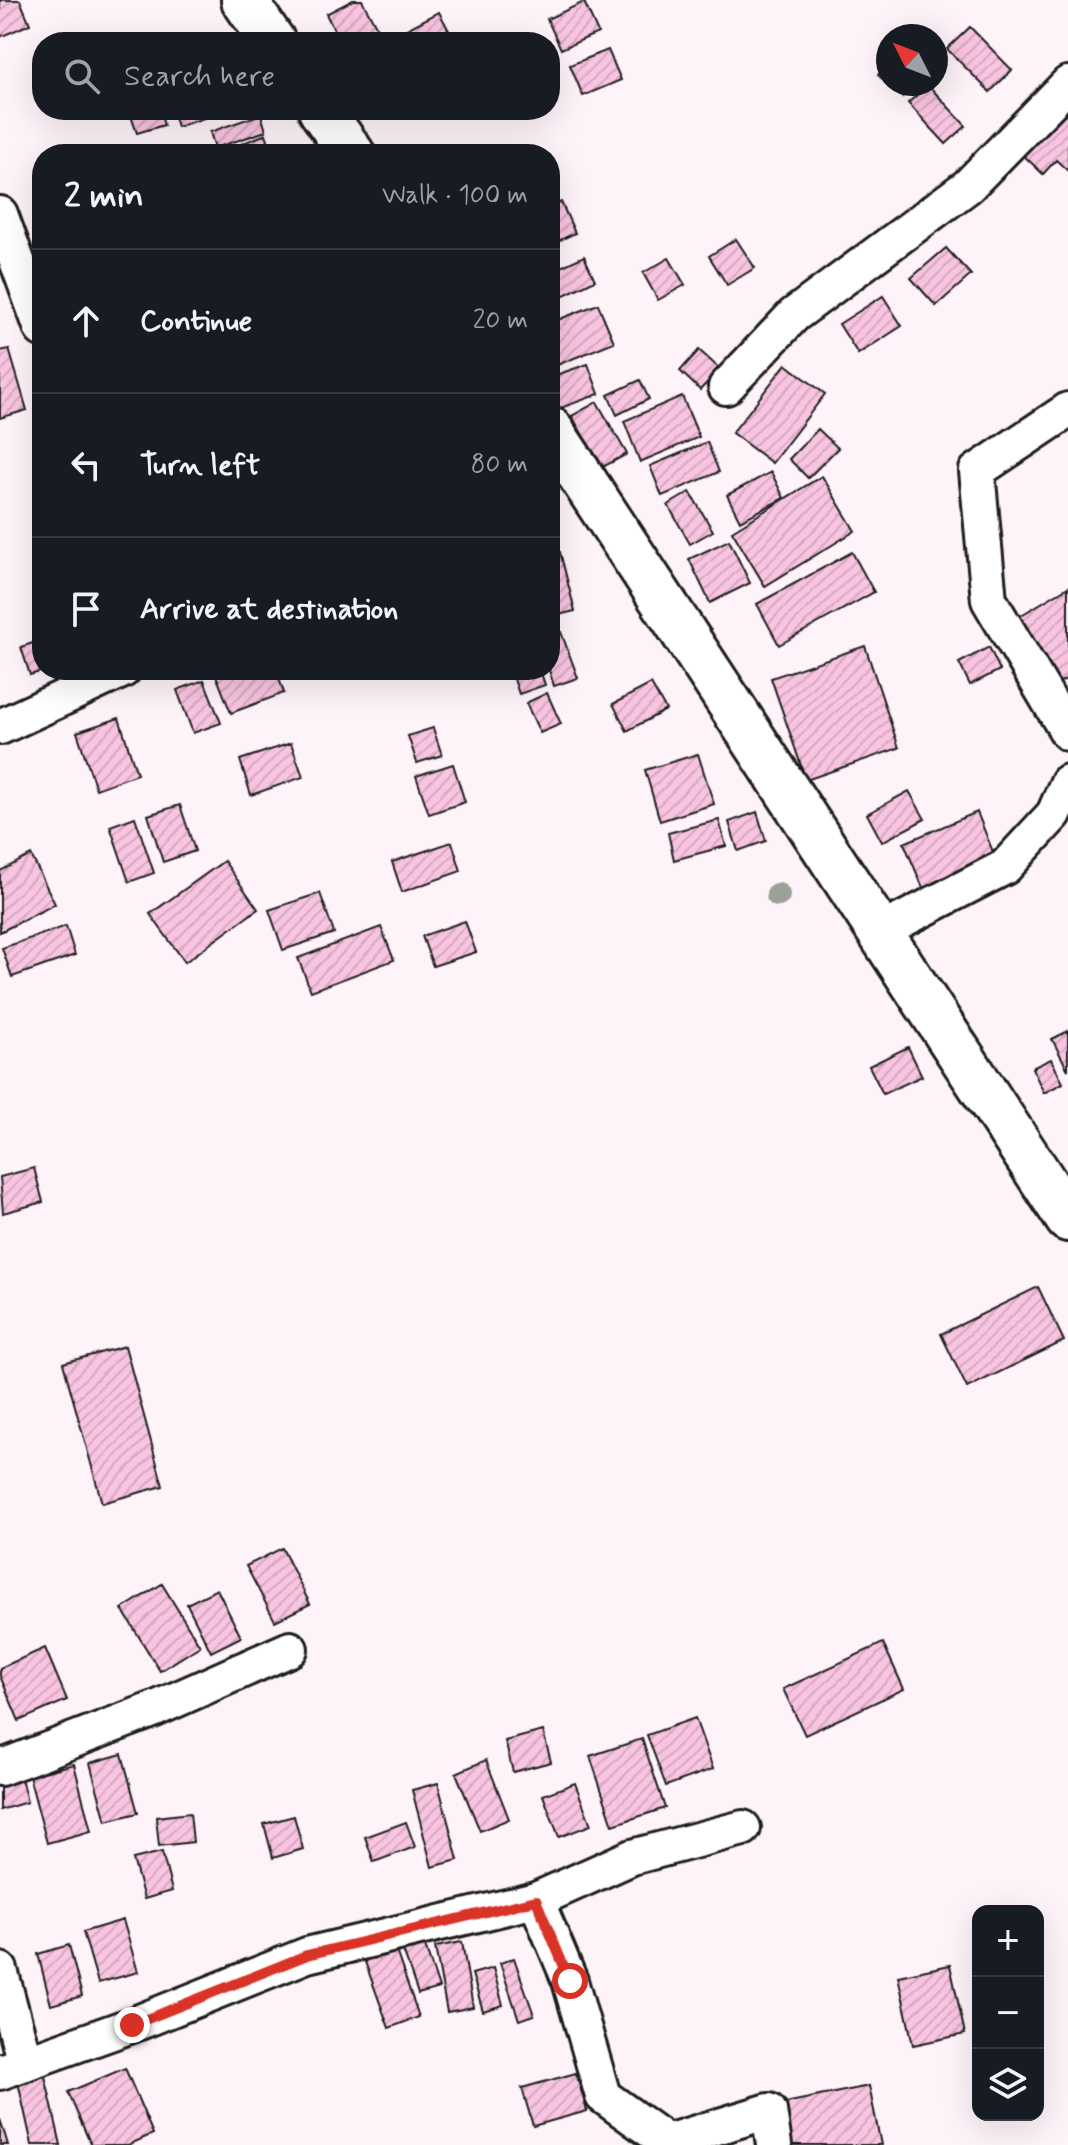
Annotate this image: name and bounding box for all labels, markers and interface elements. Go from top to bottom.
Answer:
north arrow [876,24,948,96]
search box [32,32,560,120]
icon: search [60,54,104,98]
text: Search here [124,57,275,96]
text: 2 min [64,174,144,219]
text: Walk · 100 m [382,179,528,213]
icon: ahead [64,299,108,343]
text: Continue [140,302,252,341]
text: 20 m [473,304,528,338]
icon: left [64,443,108,487]
text: Turn left [140,446,260,485]
text: 80 m [471,448,528,482]
icon: arrive [64,587,108,631]
text: Arrive at destination [140,590,398,629]
map controls [972,1905,1044,2121]
button: + [972,1905,1044,1977]
route start [552,1963,588,1999]
button: − [972,1977,1044,2049]
route end [114,2007,150,2043]
button: layers [972,2049,1044,2121]

